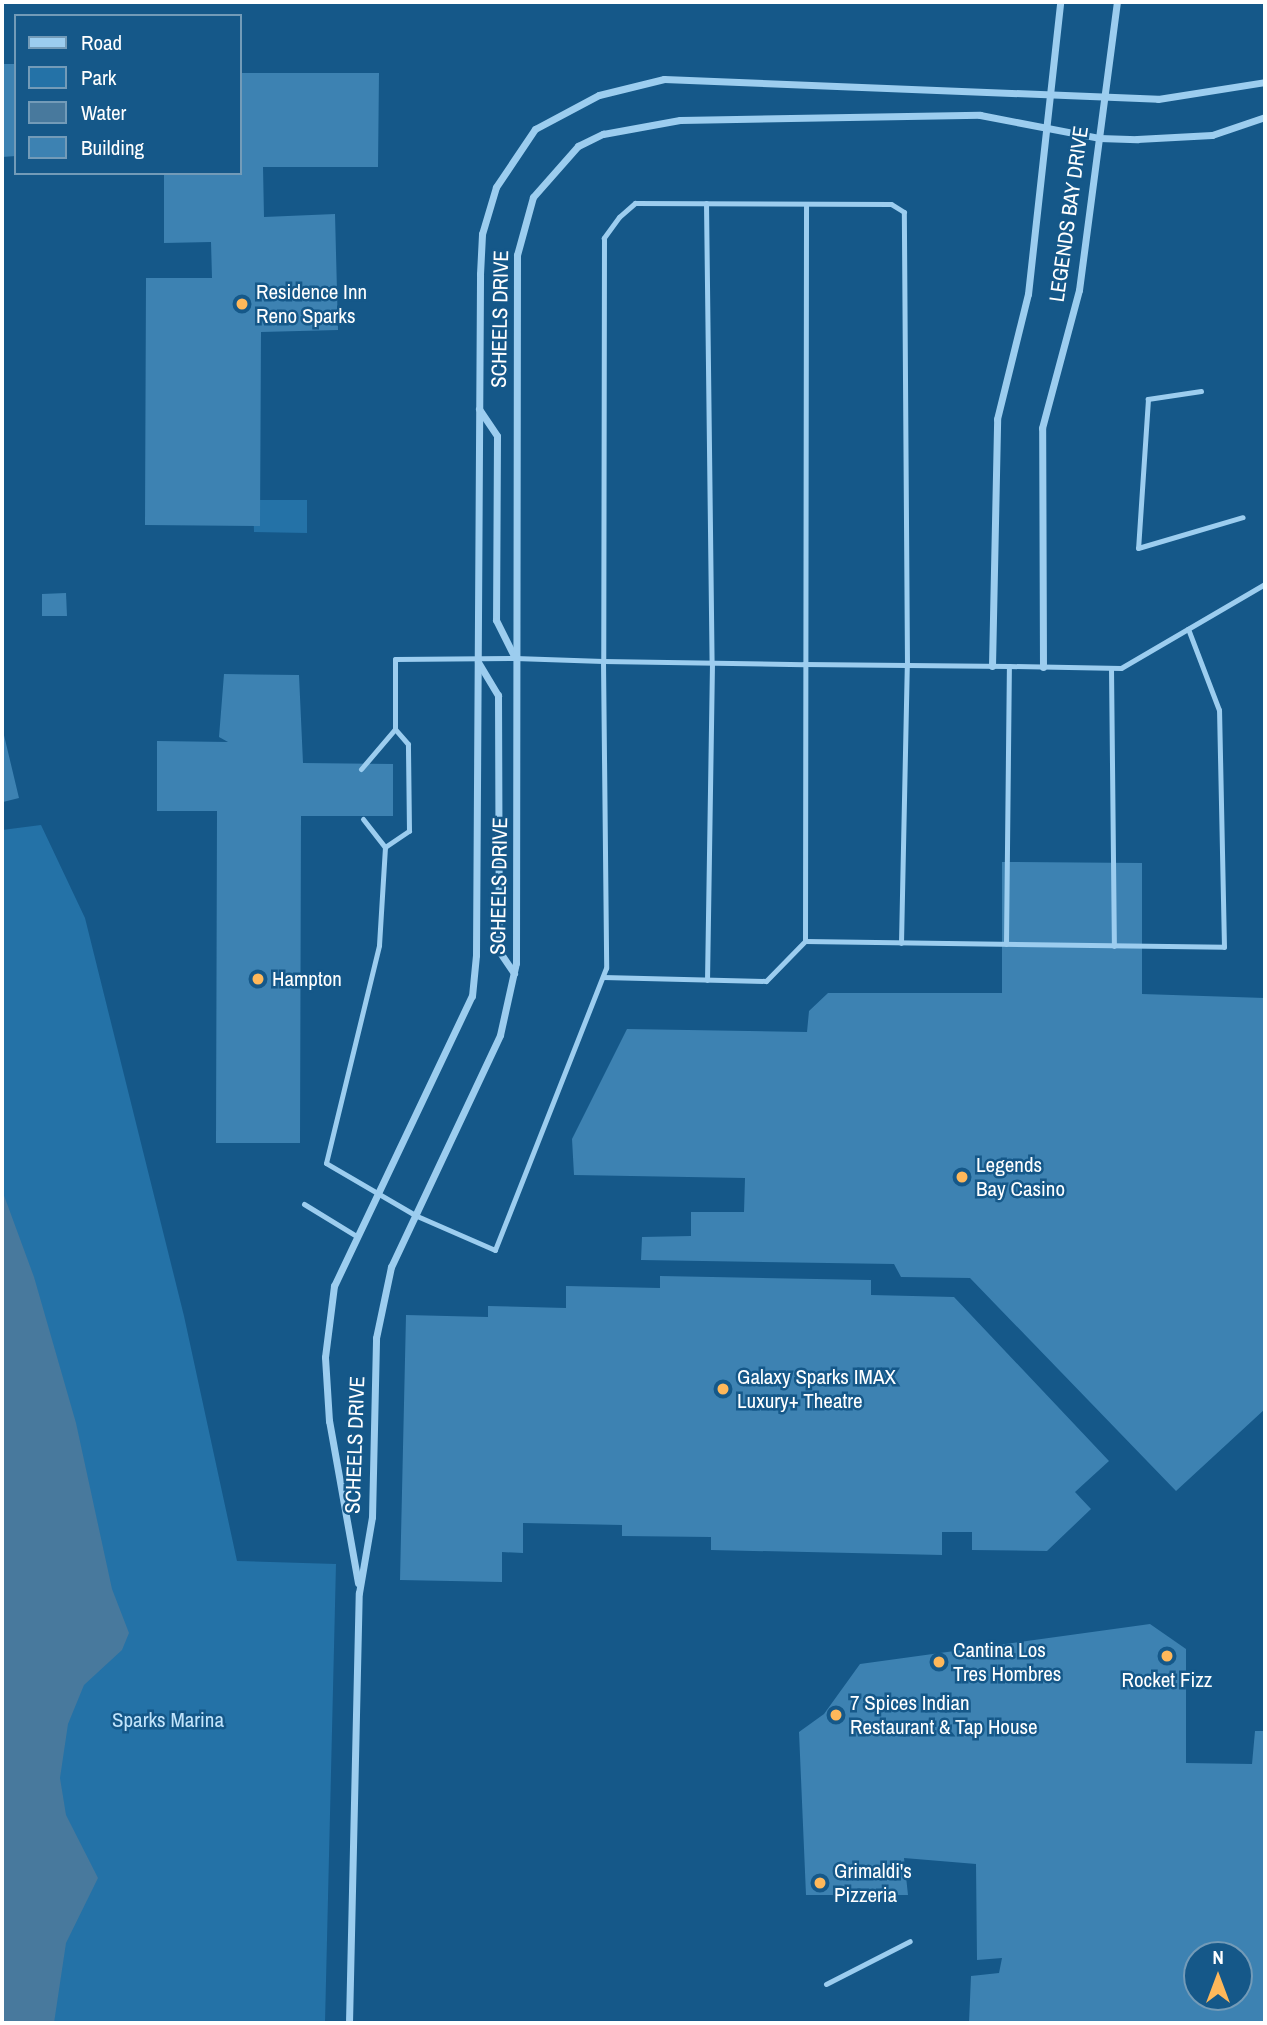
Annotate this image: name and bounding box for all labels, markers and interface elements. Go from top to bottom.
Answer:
legend [14,14,242,175]
text: Road [81,28,122,57]
text: Park [81,63,116,92]
text: Water [81,98,126,127]
street label: LEGENDS BAY DRIVE [1044,124,1094,304]
text: Building [81,133,144,162]
street label: SCHEELS DRIVE [486,250,514,388]
place label: Residence Inn Reno Sparks [256,279,367,329]
marker: Residence Inn Reno Sparks [234,296,250,312]
street label: SCHEELS DRIVE [485,817,513,955]
place label: Hampton [272,966,342,992]
marker: Hampton [250,971,266,987]
place label: Legends Bay Casino [976,1152,1065,1202]
marker: Legends Bay Casino [954,1169,970,1185]
place label: Galaxy Sparks IMAX Luxury+ Theatre [737,1364,896,1414]
street label: SCHEELS DRIVE [340,1376,370,1514]
marker: Galaxy Sparks IMAX Luxury+ Theatre [715,1381,731,1397]
place label: Cantina Los Tres Hombres [953,1637,1061,1687]
marker: Rocket Fizz [1159,1648,1175,1664]
marker: Cantina Los Tres Hombres [931,1654,947,1670]
place label: Rocket Fizz [1122,1667,1212,1693]
place label: 7 Spices Indian Restaurant & Tap House [850,1690,1038,1740]
park label: Sparks Marina [112,1707,224,1733]
marker: 7 Spices Indian Restaurant & Tap House [828,1707,844,1723]
place label: Grimaldi's Pizzeria [834,1858,912,1908]
marker: Grimaldi's Pizzeria [812,1875,828,1891]
north arrow [1183,1941,1253,2011]
text: N [1212,1944,1224,1970]

